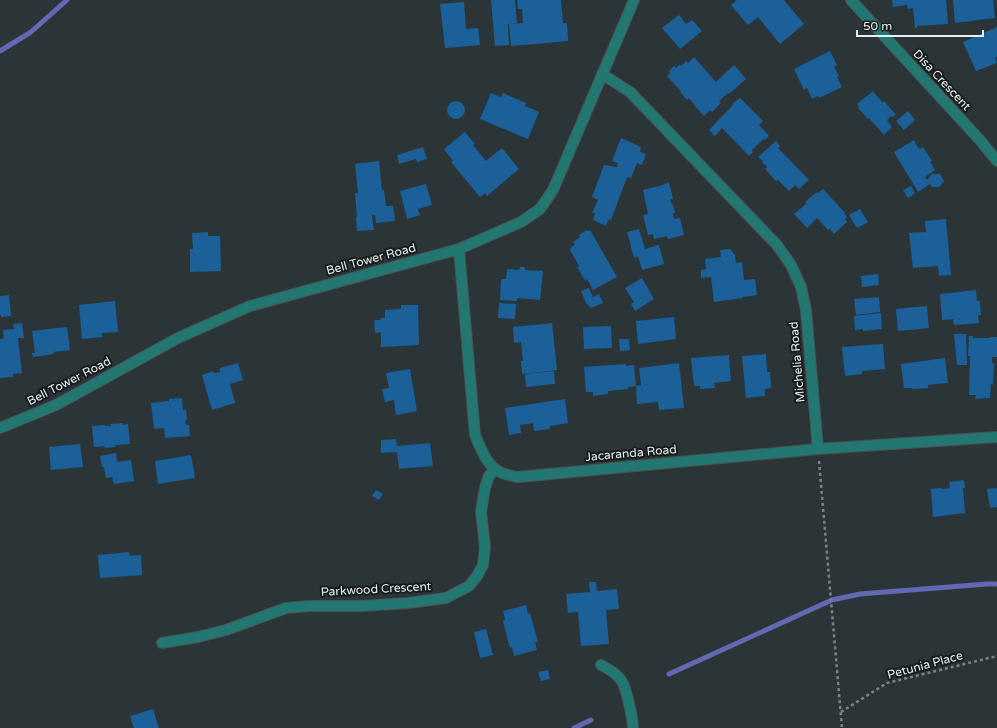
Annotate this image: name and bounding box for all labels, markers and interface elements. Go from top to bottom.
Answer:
scale bar [857,12,983,38]
text: 50 m [863,19,892,33]
street label: Disa Crescent [910,47,974,113]
street label: Bell Tower Road [325,240,417,278]
street label: Michelia Road [786,321,808,403]
street label: Bell Tower Road [25,354,113,408]
street label: Jacaranda Road [585,442,677,464]
street label: Parkwood Crescent [320,579,432,599]
street label: Petunia Place [886,648,964,682]

